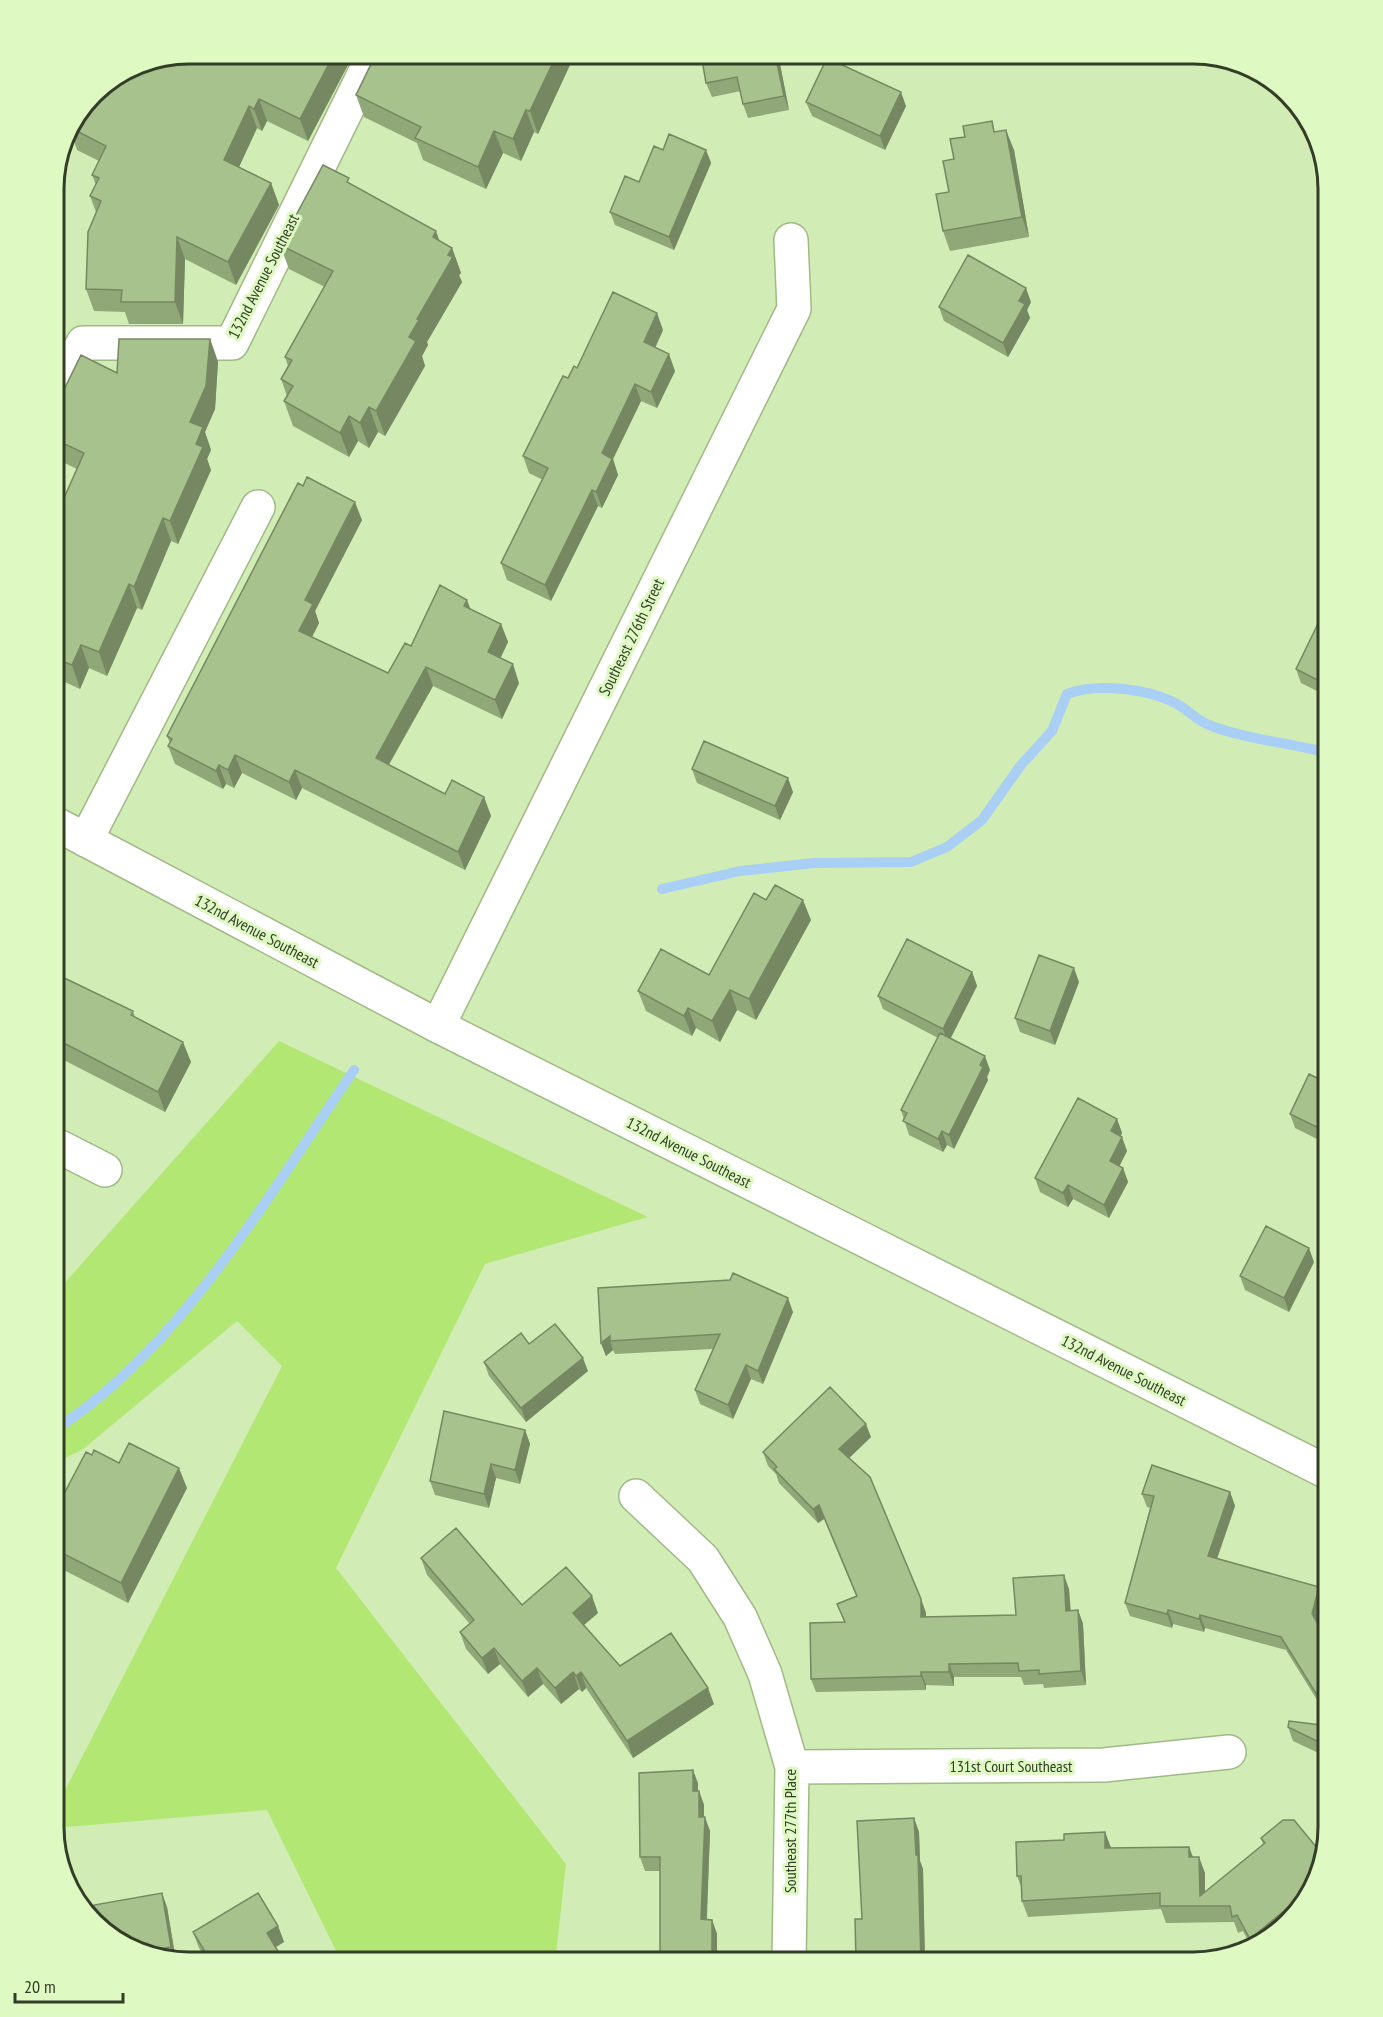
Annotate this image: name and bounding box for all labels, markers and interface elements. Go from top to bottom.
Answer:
street label: 132nd Avenue Southeast [223,210,303,342]
street label: Southeast 276th Street [594,575,668,699]
street label: 132nd Avenue Southeast [192,890,323,972]
street label: 132nd Avenue Southeast [623,1112,755,1192]
street label: 132nd Avenue Southeast [1058,1330,1190,1410]
street label: 131st Court Southeast [949,1756,1073,1776]
street label: Southeast 277th Place [780,1769,800,1893]
scale bar [15,1966,123,2004]
text: 20 m [24,1975,56,1998]

